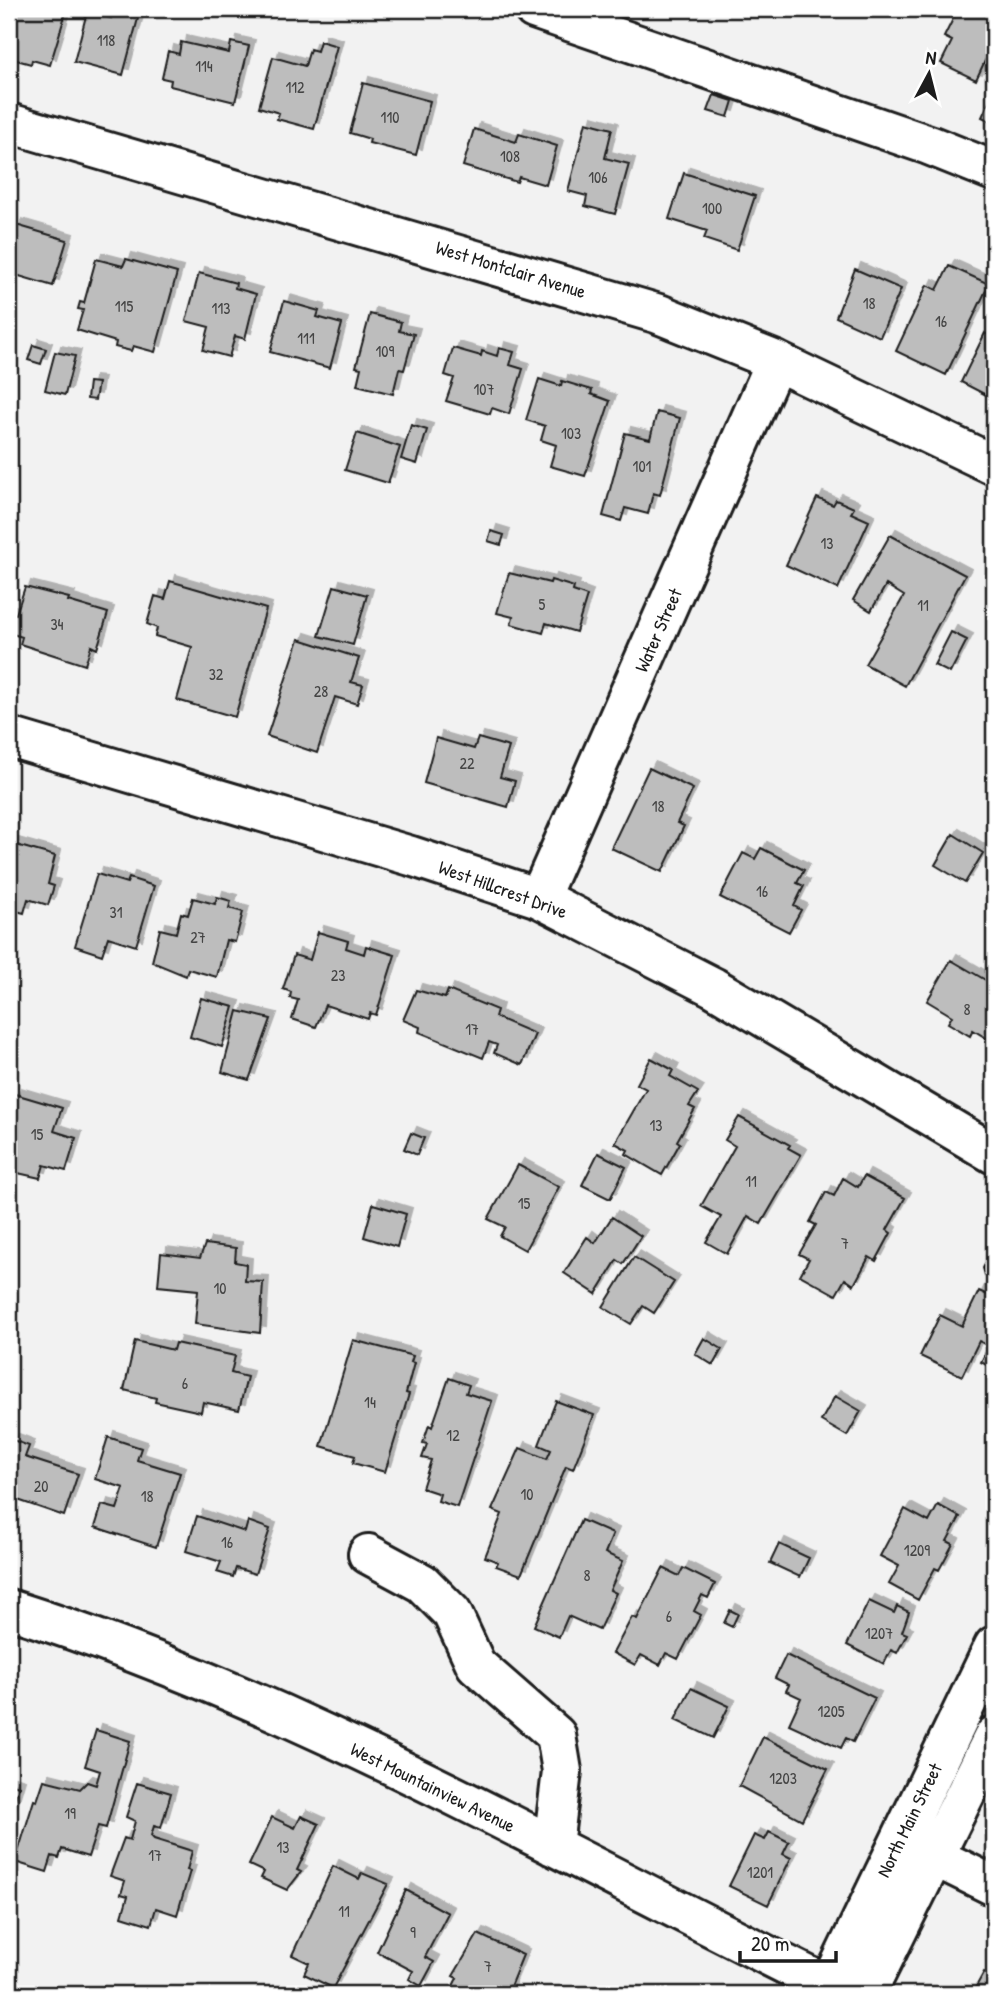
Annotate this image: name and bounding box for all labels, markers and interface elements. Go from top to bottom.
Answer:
house number: 118 [97,29,115,51]
north arrow [894,38,964,108]
text: N [924,44,938,71]
house number: 114 [195,55,213,77]
house number: 112 [285,76,305,98]
house number: 110 [381,106,399,128]
house number: 108 [500,145,520,167]
house number: 106 [588,166,608,188]
house number: 100 [702,197,722,219]
street label: West Montclair Avenue [433,234,590,304]
house number: 18 [863,292,875,314]
house number: 115 [115,295,133,317]
house number: 113 [212,297,230,319]
house number: 16 [935,310,947,332]
house number: 111 [297,327,315,349]
house number: 109 [376,340,395,362]
house number: 107 [474,378,495,400]
house number: 103 [561,422,581,444]
house number: 101 [633,455,652,477]
house number: 13 [821,532,833,554]
street label: Water Street [628,584,688,676]
house number: 5 [539,593,546,615]
house number: 11 [917,594,929,616]
house number: 34 [50,613,64,635]
house number: 32 [209,663,224,685]
house number: 28 [314,680,328,702]
house number: 22 [460,752,475,774]
house number: 18 [652,795,664,817]
street label: West Hillcrest Drive [435,854,571,924]
house number: 16 [756,880,768,902]
house number: 31 [110,901,123,923]
house number: 27 [190,926,206,948]
house number: 23 [331,964,345,986]
house number: 8 [964,998,971,1020]
house number: 17 [465,1018,479,1040]
house number: 13 [650,1114,662,1136]
house number: 15 [31,1123,44,1145]
house number: 11 [745,1170,757,1192]
house number: 15 [518,1192,531,1214]
house number: 7 [841,1232,849,1254]
house number: 10 [214,1277,226,1299]
house number: 6 [182,1372,188,1394]
house number: 14 [364,1391,376,1413]
house number: 12 [446,1424,460,1446]
house number: 20 [34,1475,48,1497]
house number: 10 [521,1483,533,1505]
house number: 18 [141,1485,153,1507]
house number: 16 [221,1531,233,1553]
house number: 1209 [904,1539,930,1561]
house number: 8 [584,1564,591,1586]
house number: 6 [666,1605,672,1627]
house number: 1207 [865,1622,893,1644]
house number: 1205 [817,1700,845,1722]
street label: West Mountainview Avenue [346,1736,520,1838]
street label: North Main Street [870,1758,948,1882]
house number: 1203 [769,1767,797,1789]
house number: 19 [64,1802,76,1824]
house number: 13 [277,1836,289,1858]
house number: 17 [148,1844,162,1866]
house number: 1201 [747,1861,773,1883]
house number: 11 [338,1900,350,1922]
scale bar [740,1919,837,1963]
house number: 9 [410,1921,416,1943]
text: 20 m [751,1929,789,1958]
house number: 7 [484,1955,492,1977]

